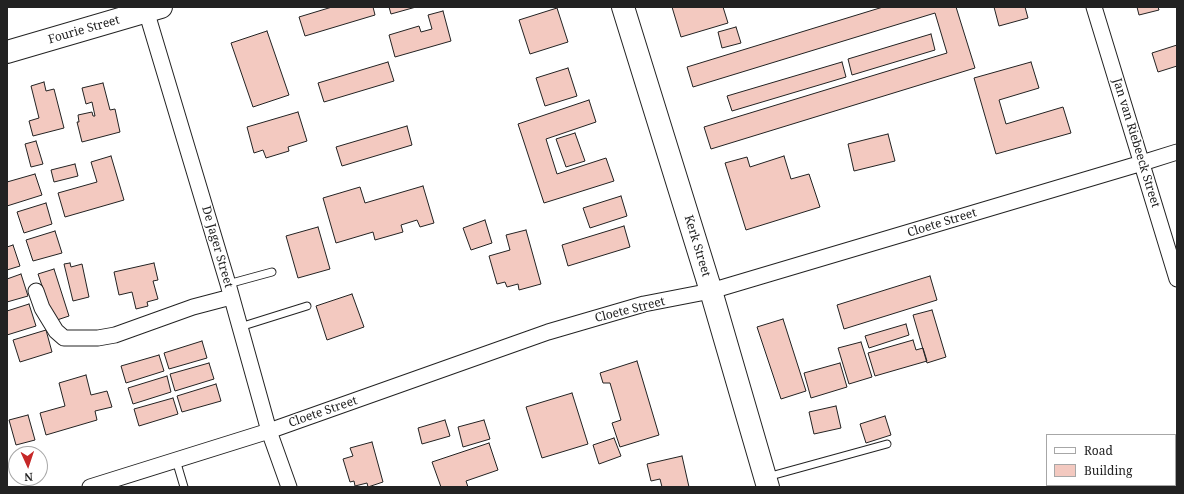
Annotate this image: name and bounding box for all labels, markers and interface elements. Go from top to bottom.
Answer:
street label: Fourie Street [47,13,121,47]
street label: Jan van Riebeeck Street [1109,77,1163,209]
street label: De Jager Street [198,204,236,290]
street label: Cloete Street [906,206,978,240]
street label: Kerk Street [681,213,713,279]
street label: Cloete Street [593,294,667,326]
street label: Cloete Street [287,394,359,430]
legend [1046,434,1176,486]
text: Road [1084,442,1113,459]
north arrow [8,446,48,486]
text: Building [1084,462,1132,479]
text: N [24,470,33,485]

